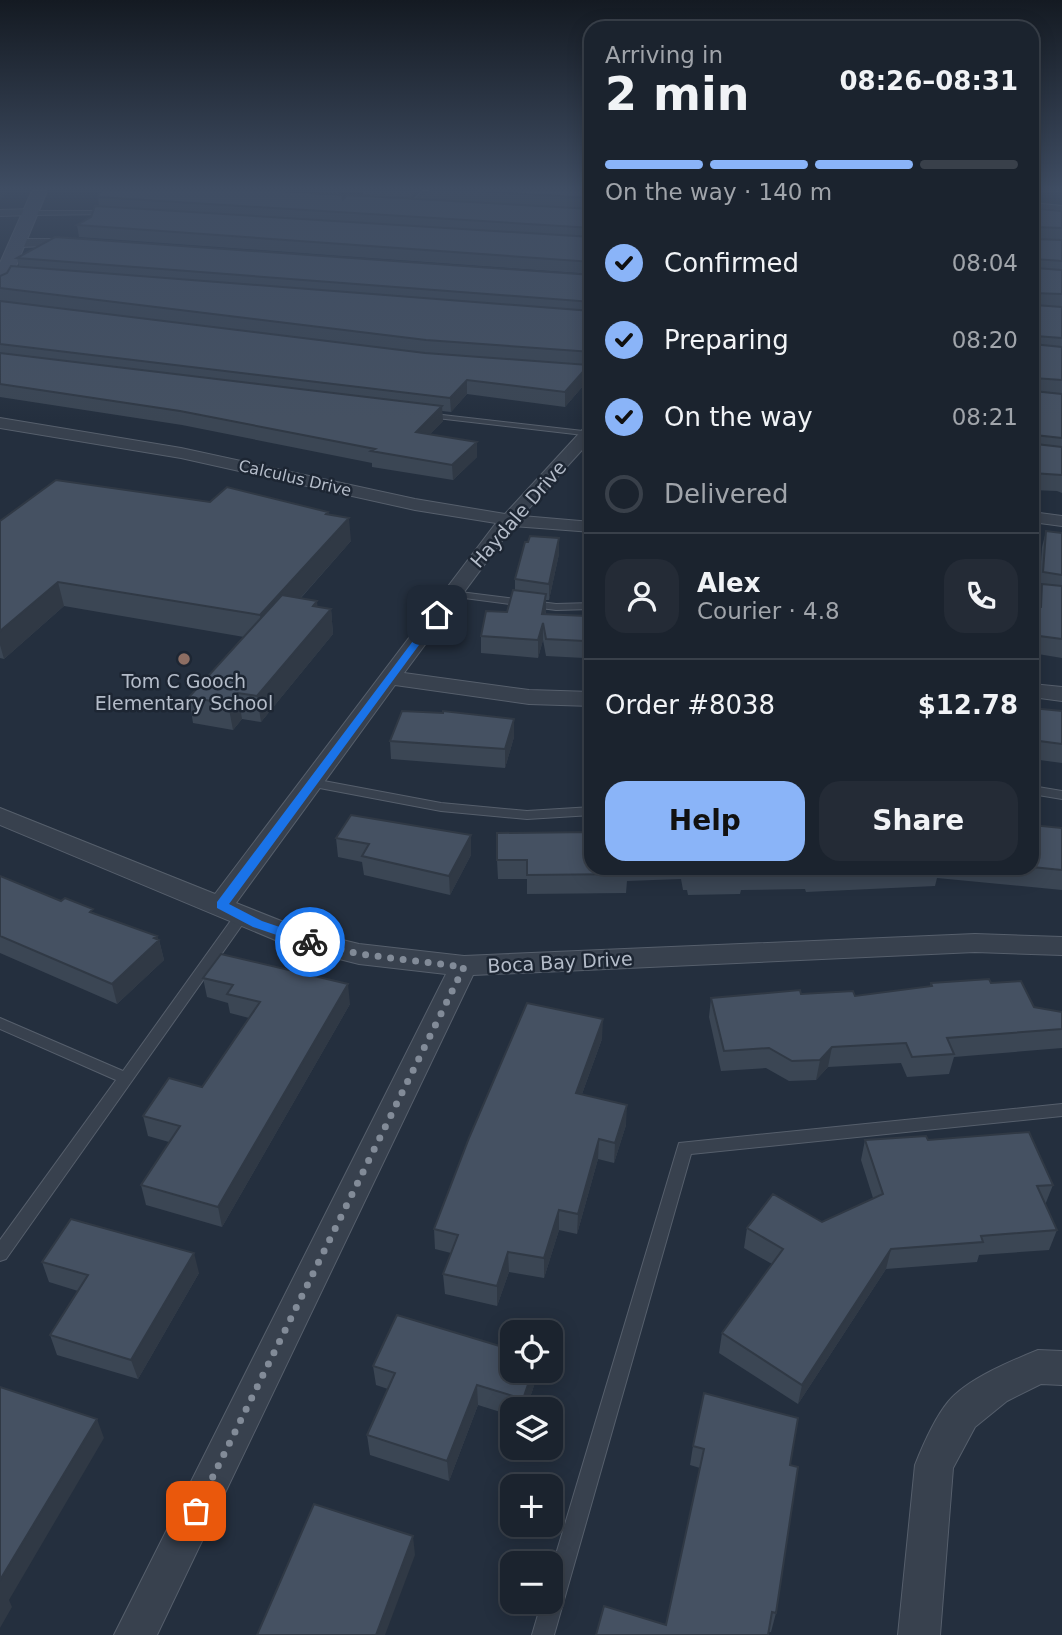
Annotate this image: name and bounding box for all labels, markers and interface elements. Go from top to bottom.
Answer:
text: Arriving in [605,42,723,68]
text: 08:26–08:31 [839,66,1018,96]
text: 2 min [605,67,749,121]
text: On the way · 140 m [605,179,832,205]
icon: check [605,244,643,282]
text: Confirmed [664,248,799,278]
text: 08:04 [952,250,1018,276]
icon: check [605,321,643,359]
text: Preparing [664,325,789,355]
text: 08:20 [952,327,1018,353]
icon: check [605,398,643,436]
text: On the way [664,402,813,432]
text: 08:21 [952,404,1018,430]
street label: Calculus Drive [237,456,353,500]
street label: Haydale Drive [466,456,570,572]
text: Delivered [664,479,788,509]
button: person [605,559,679,633]
button: phone [944,559,1018,633]
text: Alex [697,568,760,598]
pin [407,585,467,645]
icon: home [418,596,456,634]
text: Courier · 4.8 [697,598,840,624]
marker: Tom C Gooch Elementary School [176,651,192,667]
place label: Tom C Gooch Elementary School [95,670,273,714]
text: Order #8038 [605,690,775,720]
text: $12.78 [918,690,1018,720]
button: Help [605,781,805,861]
button: Share [819,781,1018,861]
courier [275,907,345,977]
icon: bike [291,923,329,961]
street label: Boca Bay Drive [487,947,633,977]
map controls [500,1320,563,1614]
button: locate [500,1320,563,1383]
button: layers [500,1397,563,1460]
button: + [500,1474,563,1537]
pin [166,1481,226,1541]
icon: bag [177,1492,215,1530]
button: − [500,1551,563,1614]

